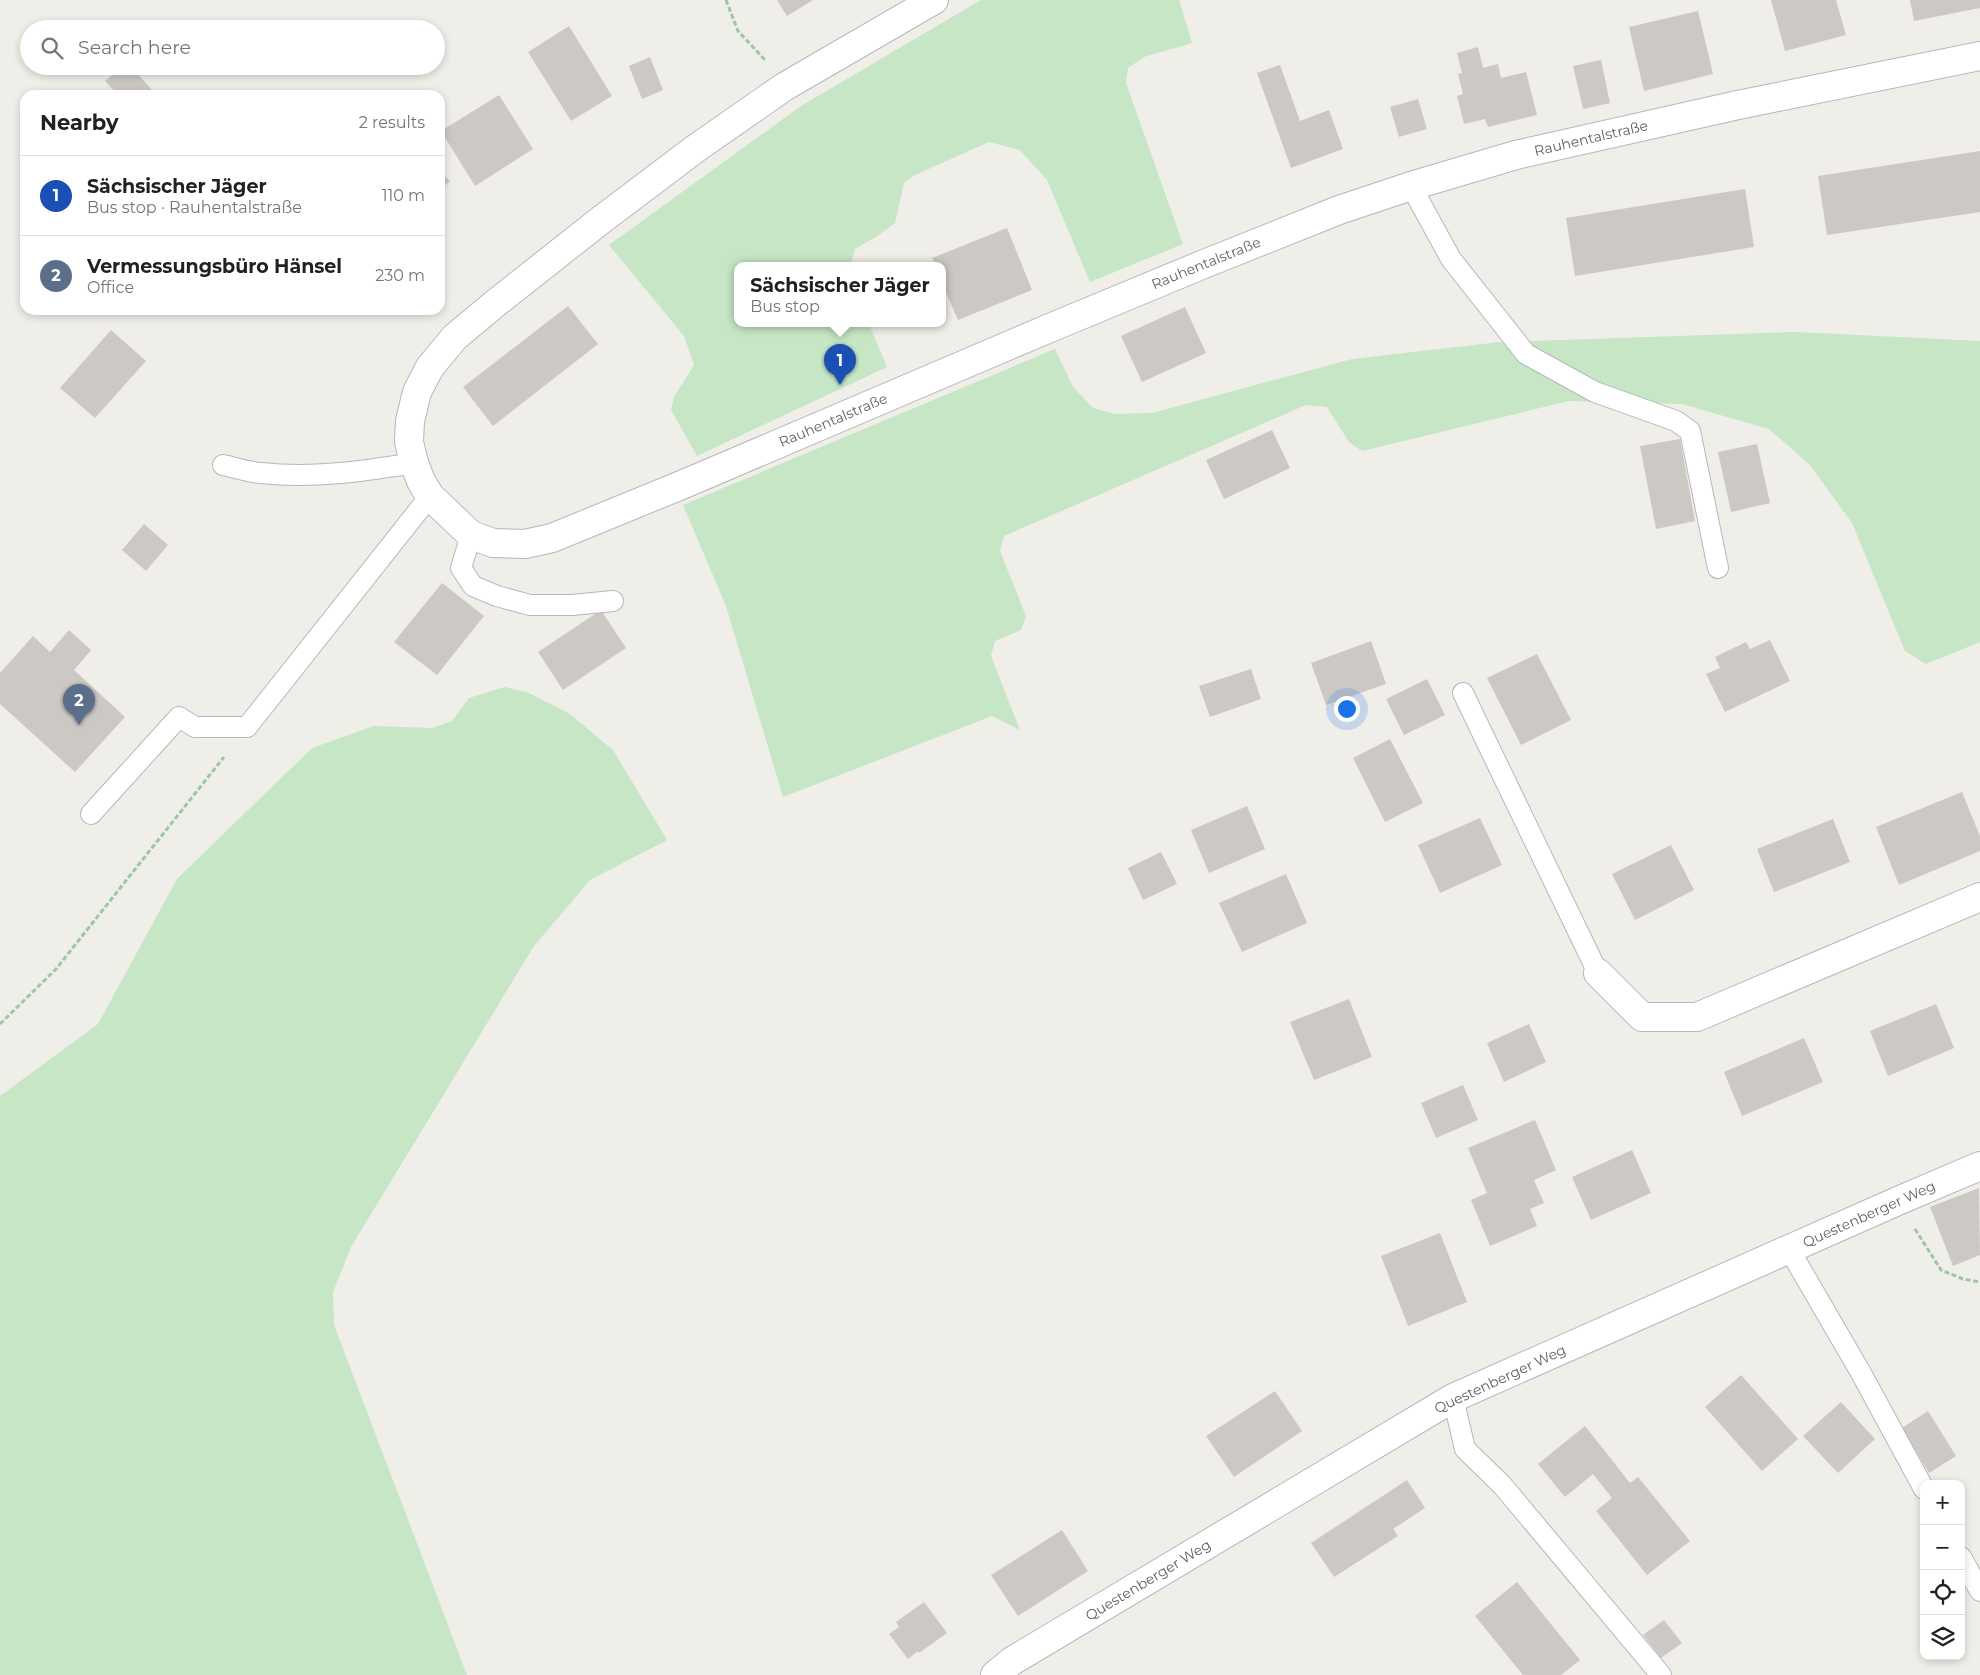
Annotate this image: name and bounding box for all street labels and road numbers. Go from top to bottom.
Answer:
street label: Rauhentalstraße [1532,116,1650,160]
street label: Rauhentalstraße [1149,233,1263,293]
street label: Rauhentalstraße [776,389,890,451]
street label: Questenberger Weg [1800,1177,1938,1251]
street label: Questenberger Weg [1431,1341,1569,1417]
street label: Questenberger Weg [1082,1535,1214,1625]

